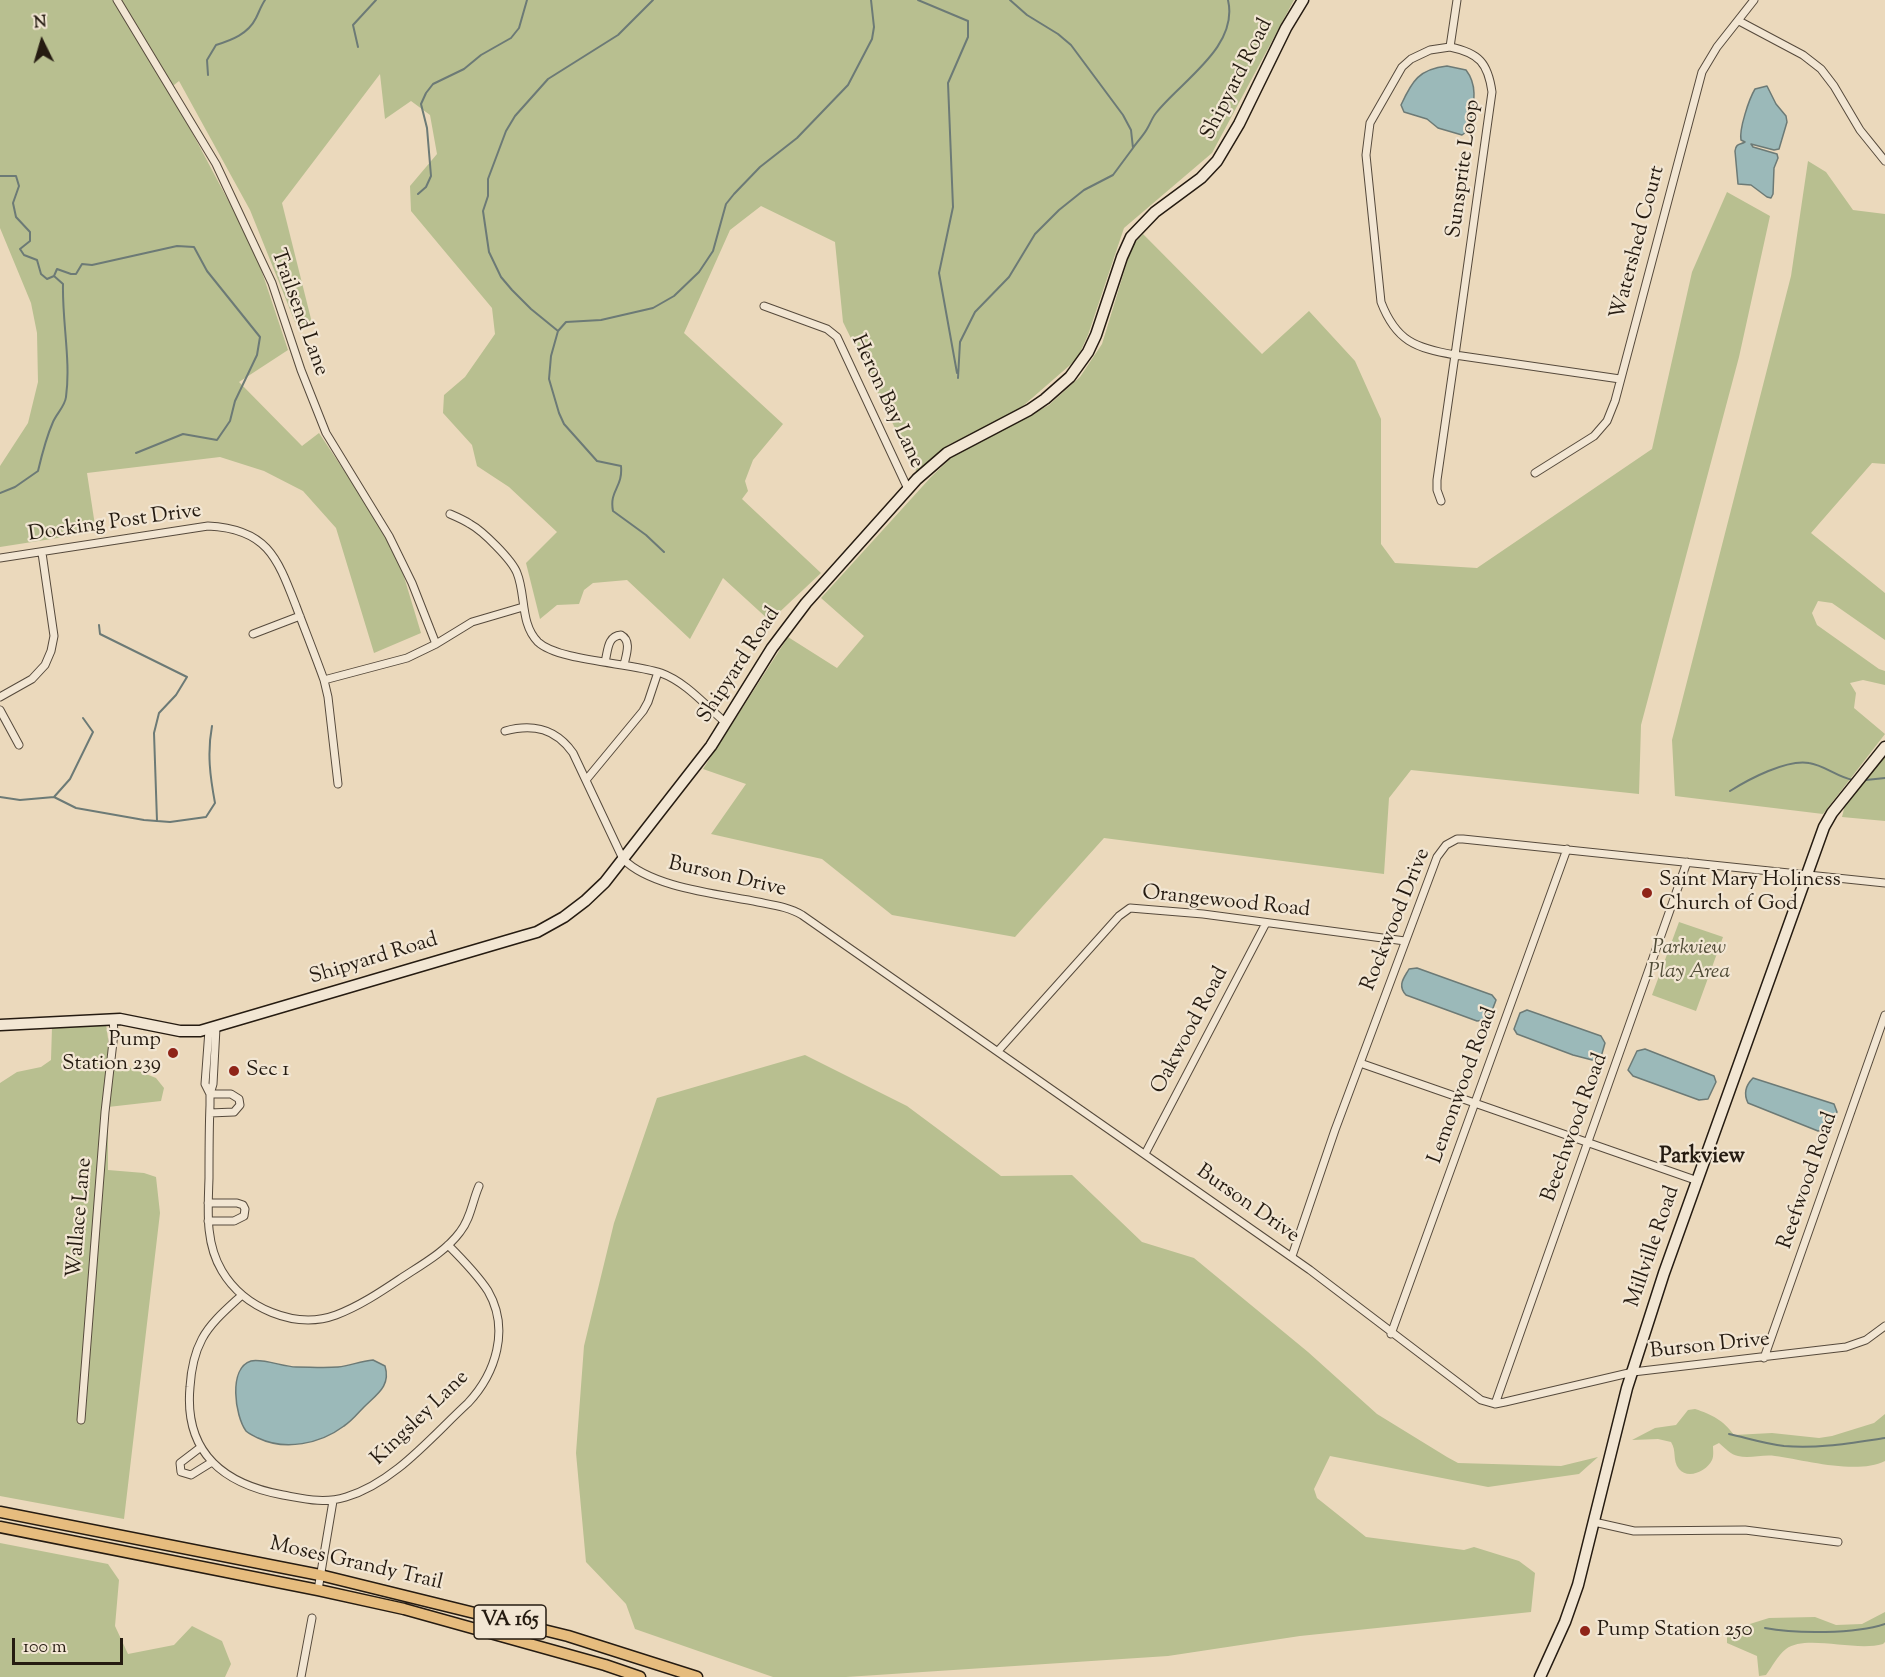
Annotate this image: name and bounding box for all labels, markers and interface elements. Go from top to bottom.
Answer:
north arrow [12,12,72,72]
text: N [33,12,48,36]
street label: Shipyard Road [1197,15,1279,145]
street label: Sunsprite Loop [1443,98,1487,240]
street label: Watershed Court [1606,163,1672,323]
street label: Trailsend Lane [263,246,333,380]
street label: Heron Bay Lane [844,331,928,473]
street label: Docking Post Drive [27,499,203,549]
street label: Shipyard Road [693,603,787,729]
street label: Rockwood Drive [1357,845,1437,995]
street label: Burson Drive [666,852,788,904]
place label: Saint Mary Holiness Church of God [1659,868,1841,918]
street label: Orangewood Road [1141,882,1311,924]
marker: Saint Mary Holiness Church of God [1640,886,1654,900]
street label: Shipyard Road [307,929,441,991]
park label: Parkview Play Area [1648,936,1730,986]
street label: Oakwood Road [1147,963,1235,1099]
street label: Lemonwood Road [1424,1004,1504,1168]
place label: Pump Station 239 [62,1028,161,1078]
marker: Pump Station 239 [166,1046,180,1060]
street label: Beechwood Road [1537,1050,1615,1206]
place label: Sec 1 [246,1058,289,1084]
marker: Sec 1 [227,1064,241,1078]
street label: Reefwood Road [1774,1109,1844,1253]
district label: Parkview [1659,1145,1745,1171]
street label: Wallace Lane [63,1157,99,1279]
street label: Burson Drive [1190,1160,1304,1250]
street label: Millville Road [1621,1183,1687,1311]
street label: Burson Drive [1649,1328,1771,1366]
street label: Kingsley Lane [367,1366,475,1472]
street label: Moses Grandy Trail [267,1533,445,1597]
road number: VA 165 [474,1605,546,1639]
place label: Pump Station 250 [1597,1618,1753,1644]
marker: Pump Station 250 [1578,1624,1592,1638]
scale bar [15,1626,126,1664]
text: 100 m [23,1635,67,1661]

